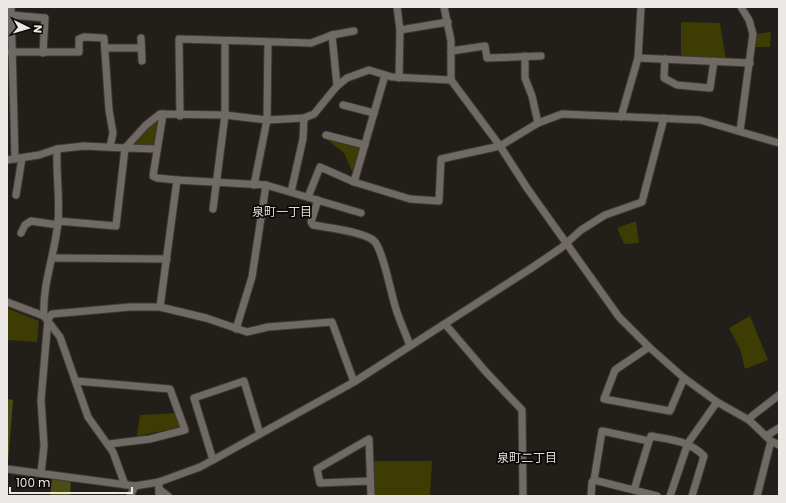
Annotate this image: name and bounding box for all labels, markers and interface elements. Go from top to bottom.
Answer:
north arrow [8,8,48,48]
text: N [30,24,46,34]
district label: 泉町一丁目 [252,203,312,220]
district label: 泉町二丁目 [497,449,557,466]
scale bar [10,469,132,495]
text: 100 m [16,474,50,491]

